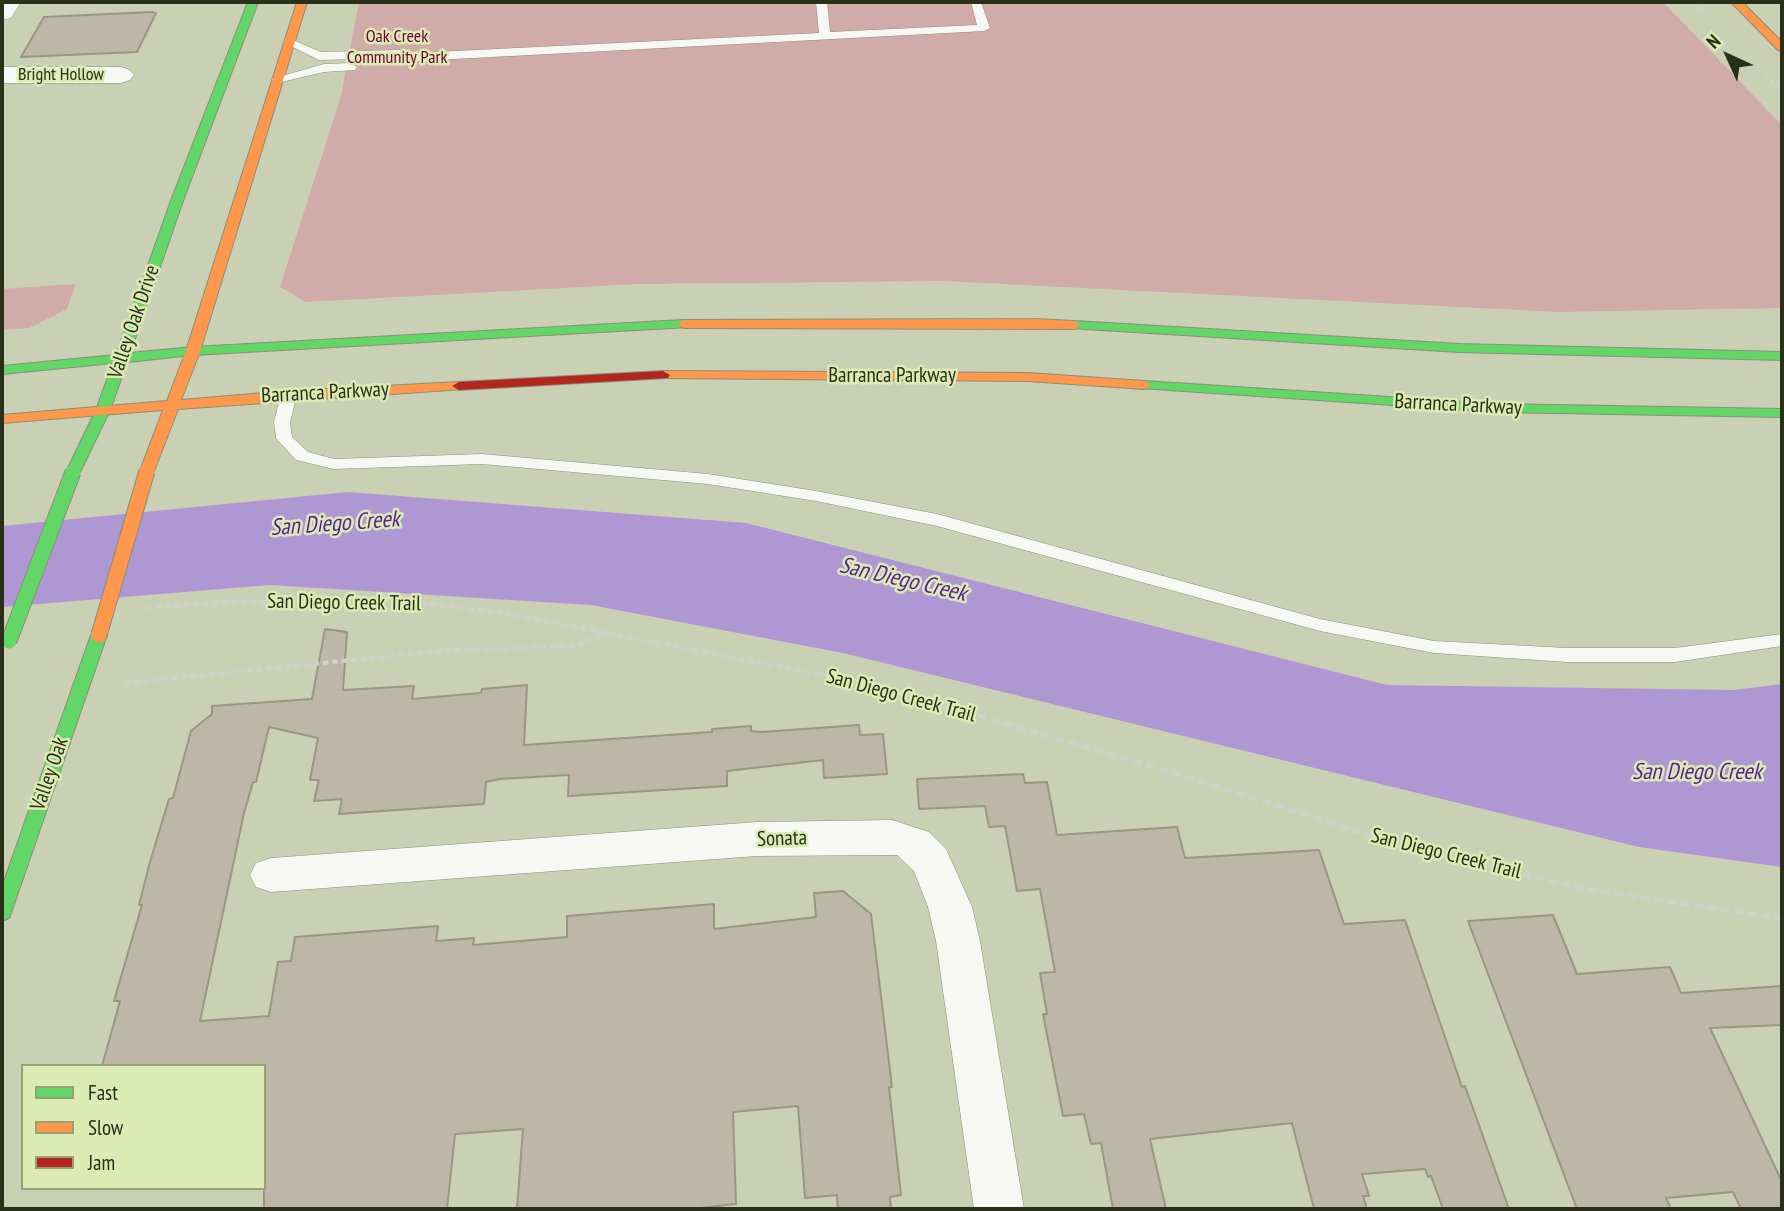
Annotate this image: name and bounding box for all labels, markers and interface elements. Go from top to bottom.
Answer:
north arrow [1693,21,1763,91]
park label: Oak Creek Community Park [347,26,447,68]
text: N [1701,29,1725,53]
street label: Bright Hollow [18,64,104,86]
street label: Valley Oak Drive [103,262,165,382]
street label: Barranca Parkway [828,363,956,389]
street label: Barranca Parkway [261,377,389,409]
street label: Barranca Parkway [1394,389,1522,421]
water label: San Diego Creek [269,506,401,542]
water label: San Diego Creek [837,552,969,608]
street label: San Diego Creek Trail [267,589,421,617]
street label: San Diego Creek Trail [823,664,979,728]
street label: Valley Oak [26,734,74,814]
water label: San Diego Creek [1632,758,1762,786]
street label: San Diego Creek Trail [1368,823,1524,885]
street label: Sonata [757,826,807,852]
legend [21,1064,266,1190]
text: Fast [88,1079,118,1106]
text: Slow [88,1114,123,1141]
text: Jam [88,1149,115,1176]

